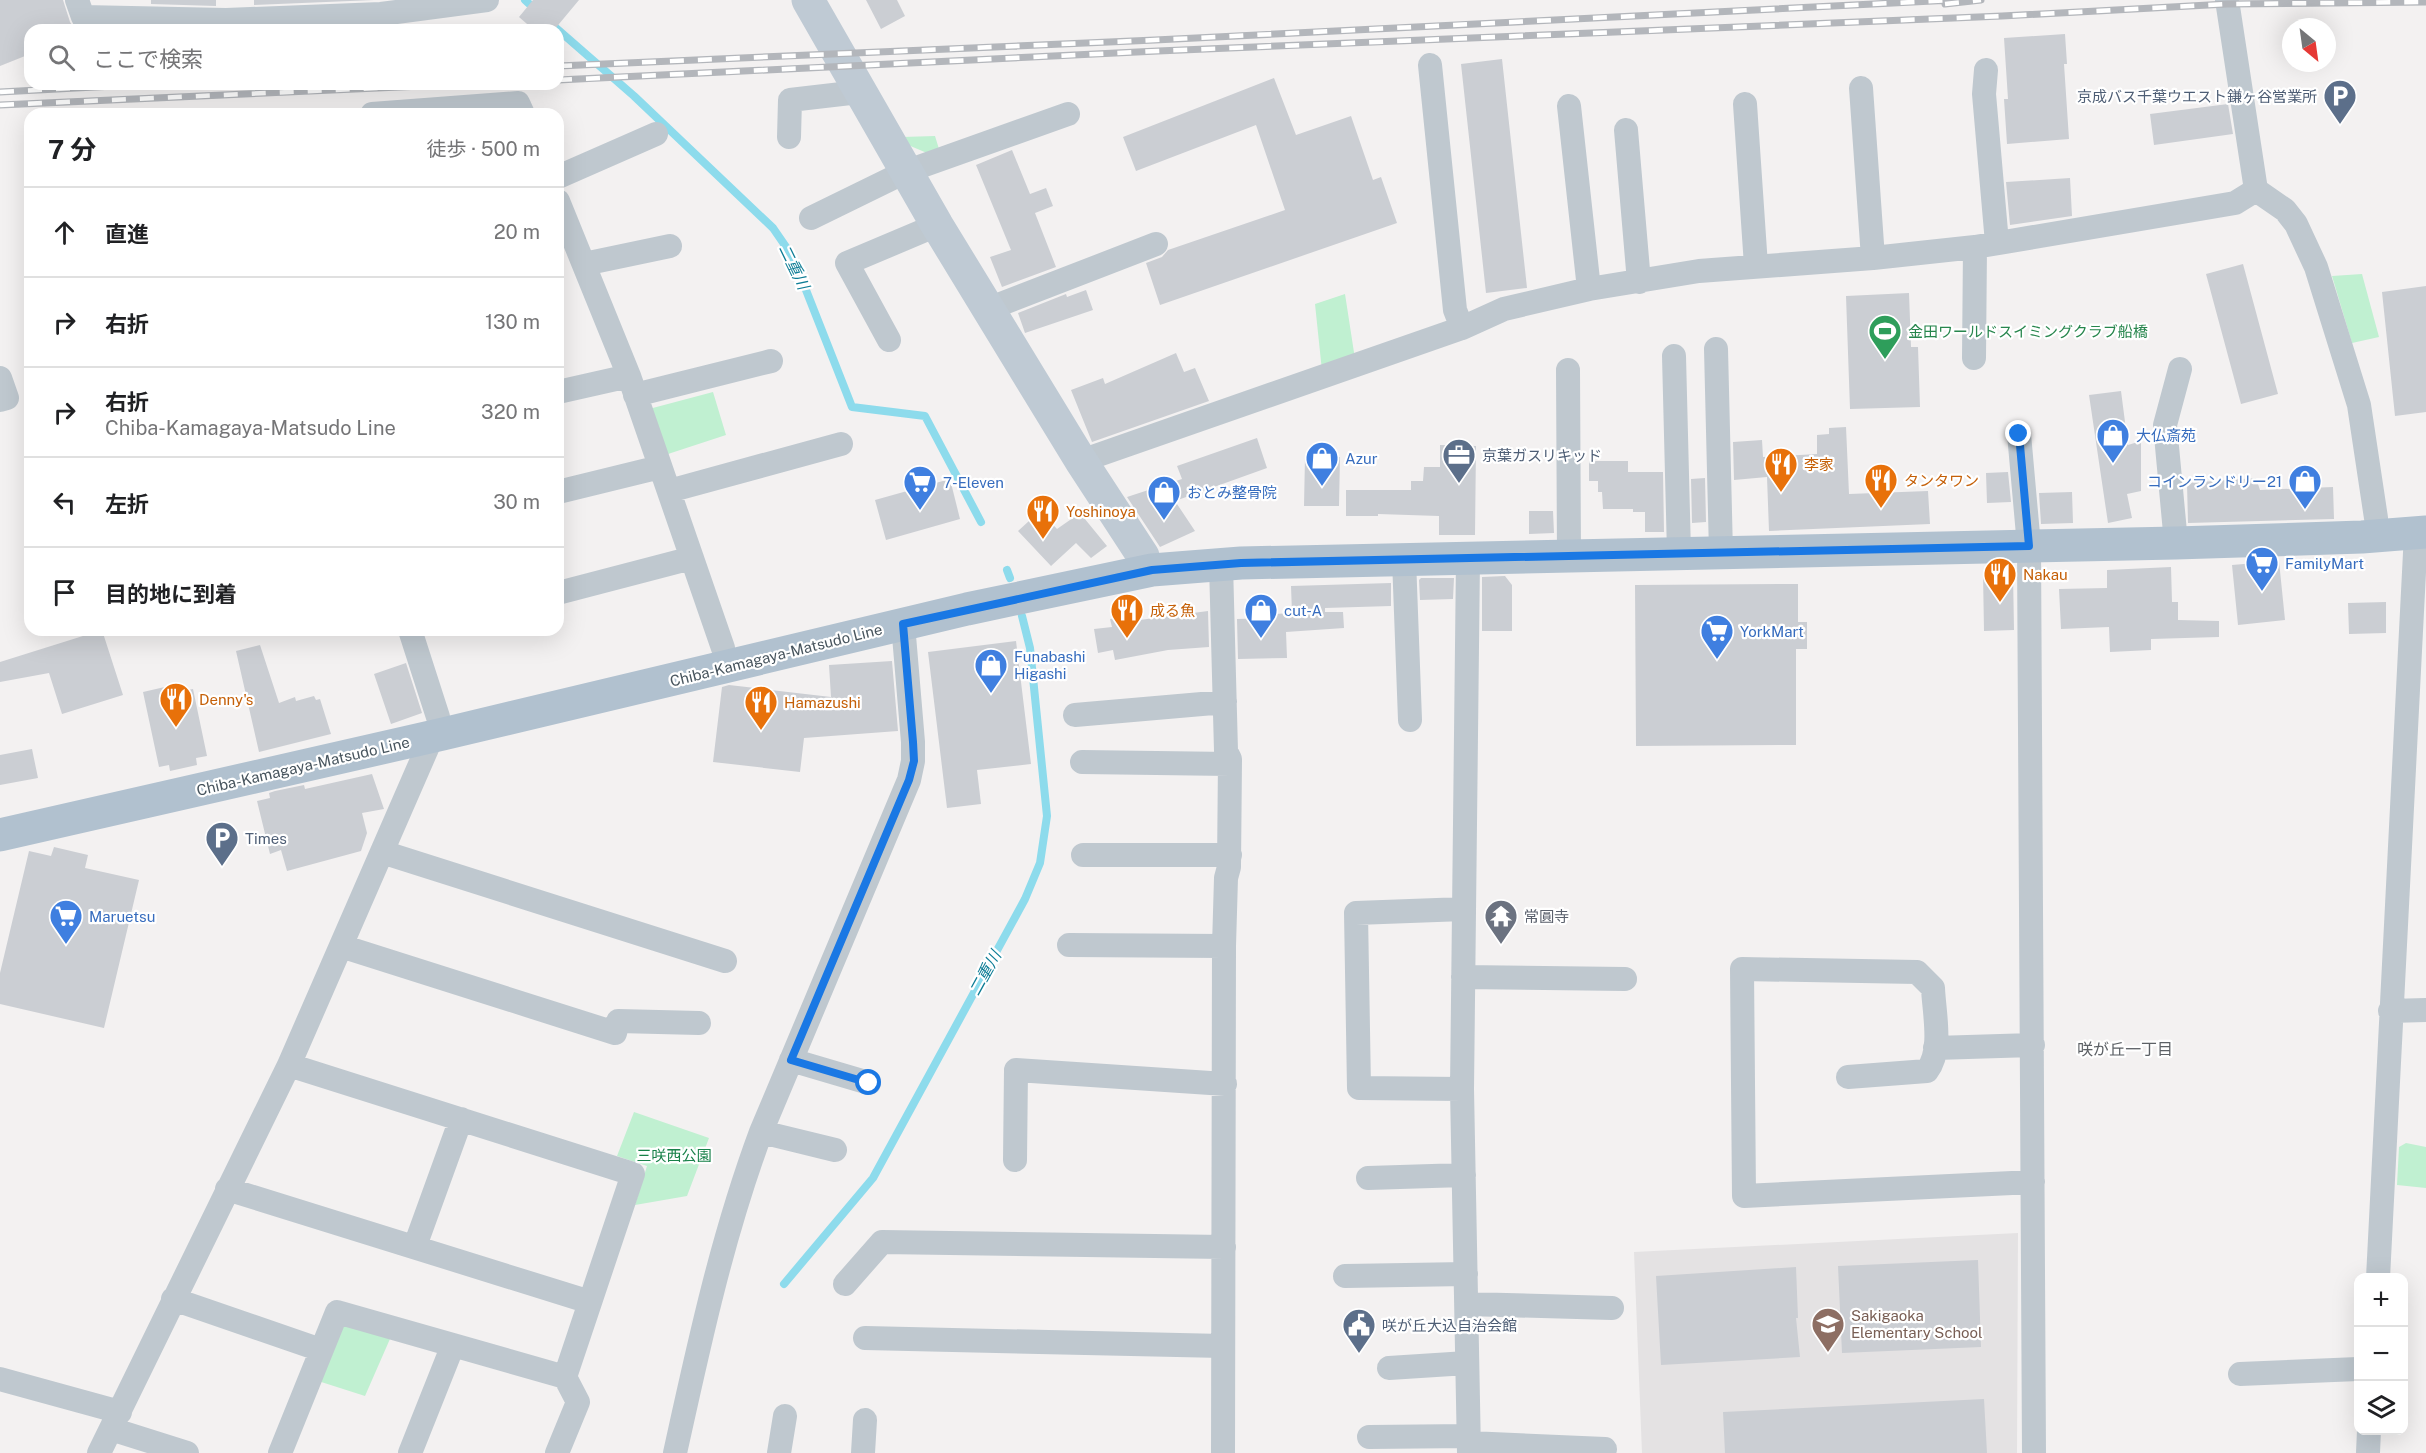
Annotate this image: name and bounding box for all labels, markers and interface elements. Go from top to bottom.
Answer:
north arrow [2282,18,2336,72]
search box [24,24,564,90]
icon: search [45,41,78,74]
text: ここで検索 [93,46,203,72]
parking icon: 京成バス千葉ウエスト鎌ヶ谷営業所 [2322,78,2358,125]
place label: 京成バス千葉ウエスト鎌ヶ谷営業所 [2077,88,2317,105]
text: 7 分 [48,134,96,165]
text: 徒歩 · 500 m [427,137,540,161]
icon: ahead [48,216,81,249]
text: 20 m [494,220,540,244]
text: 直進 [105,221,149,247]
water label: 二重川 [775,241,814,295]
icon: right [48,306,81,339]
text: 130 m [485,310,540,334]
text: 右折 [105,311,149,337]
sports icon: 金田ワールドスイミングクラブ船橋 [1867,313,1903,360]
place label: 金田ワールドスイミングクラブ船橋 [1908,323,2148,340]
text: 右折 [105,389,149,415]
icon: right [48,396,81,429]
text: 320 m [481,400,540,424]
text: Chiba-Kamagaya-Matsudo Line [105,416,396,440]
shop icon: 大仏斎苑 [2095,417,2131,464]
route end [2005,420,2031,446]
place label: 大仏斎苑 [2136,427,2196,444]
office icon: 京葉ガスリキッド [1441,437,1477,484]
shop icon: Azur [1304,440,1340,487]
restaurant icon: 李家 [1763,446,1799,493]
place label: 京葉ガスリキッド [1482,447,1602,464]
place label: Azur [1345,450,1378,467]
place label: 李家 [1804,456,1834,473]
restaurant icon: タンタワン [1863,462,1899,509]
shop icon: コインランドリー21 [2287,463,2323,510]
supermarket icon: 7-Eleven [902,464,938,511]
place label: タンタワン [1904,472,1979,489]
place label: コインランドリー21 [2147,473,2282,490]
place label: 7-Eleven [943,474,1004,491]
shop icon: おとみ整骨院 [1146,474,1182,521]
place label: おとみ整骨院 [1187,484,1277,501]
icon: left [48,486,81,519]
text: 30 m [493,490,540,514]
text: 左折 [105,491,149,517]
restaurant icon: Yoshinoya [1025,493,1061,540]
place label: Yoshinoya [1066,503,1136,520]
supermarket icon: FamilyMart [2244,545,2280,592]
place label: FamilyMart [2285,555,2364,572]
restaurant icon: Nakau [1982,556,2018,603]
place label: Nakau [2023,566,2068,583]
icon: arrive [48,576,81,609]
text: 目的地に到着 [105,581,237,607]
restaurant icon: 成る魚 [1109,592,1145,639]
shop icon: cut-A [1243,592,1279,639]
place label: 成る魚 [1150,602,1195,619]
place label: cut-A [1284,602,1323,619]
supermarket icon: YorkMart [1699,613,1735,660]
street label: Chiba-Kamagaya-Matsudo Line [668,620,884,690]
place label: YorkMart [1740,623,1804,640]
shop icon: Funabashi Higashi [973,647,1009,694]
place label: Funabashi Higashi [1014,648,1086,682]
restaurant icon: Denny's [158,681,194,728]
restaurant icon: Hamazushi [743,684,779,731]
place label: Denny's [199,691,253,708]
place label: Hamazushi [784,694,861,711]
street label: Chiba-Kamagaya-Matsudo Line [195,733,411,799]
parking icon: Times [204,820,240,867]
place label: Times [245,830,287,847]
supermarket icon: Maruetsu [48,898,84,945]
temple icon: 常圓寺 [1483,898,1519,945]
place label: Maruetsu [89,908,155,925]
place label: 常圓寺 [1524,908,1569,925]
water label: 二重川 [965,946,1006,999]
district label: 咲が丘一丁目 [2077,1040,2173,1059]
route start [855,1069,881,1095]
park label: 三咲西公園 [636,1147,712,1164]
map controls [2354,1273,2408,1435]
button: + [2354,1273,2408,1327]
school or university icon: Sakigaoka Elementary School [1810,1306,1846,1353]
public building icon: 咲が丘大込自治会館 [1341,1307,1377,1354]
place label: Sakigaoka Elementary School [1851,1307,1983,1341]
place label: 咲が丘大込自治会館 [1382,1317,1517,1334]
button: − [2354,1327,2408,1381]
button: layers [2354,1381,2408,1435]

